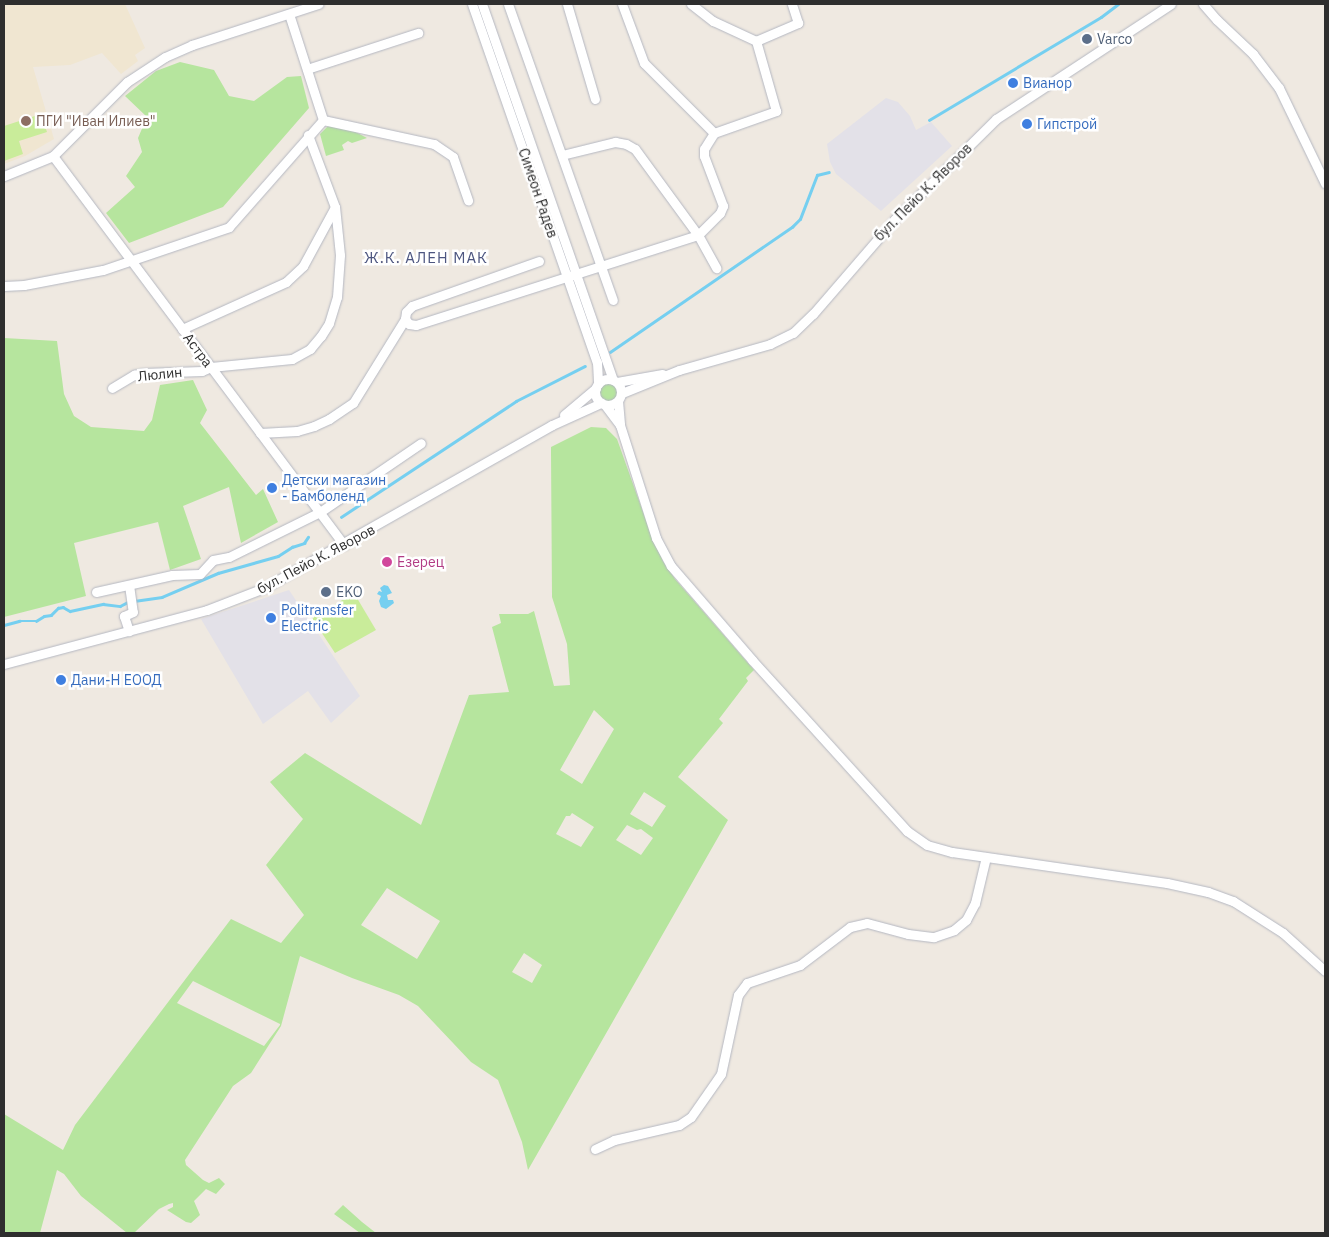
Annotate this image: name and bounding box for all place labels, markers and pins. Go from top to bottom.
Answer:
place label: Varco [1097,31,1132,47]
marker: Varco [1081,33,1093,45]
place label: Вианор [1023,75,1072,91]
marker: Вианор [1007,77,1019,89]
place label: ПГИ "Иван Илиев" [36,113,156,129]
marker: ПГИ "Иван Илиев" [20,115,32,127]
place label: Гипстрой [1037,116,1097,132]
marker: Гипстрой [1021,118,1033,130]
place label: Детски магазин - Бамболенд [282,472,386,504]
marker: Детски магазин - Бамболенд [266,482,278,494]
place label: Езерец [397,554,444,570]
marker: Езерец [381,556,393,568]
place label: EKO [336,584,363,600]
marker: EKO [320,586,332,598]
place label: Politransfer Electric [281,602,354,634]
marker: Politransfer Electric [265,612,277,624]
place label: Дани-Н ЕООД [71,672,162,688]
marker: Дани-Н ЕООД [55,674,67,686]

